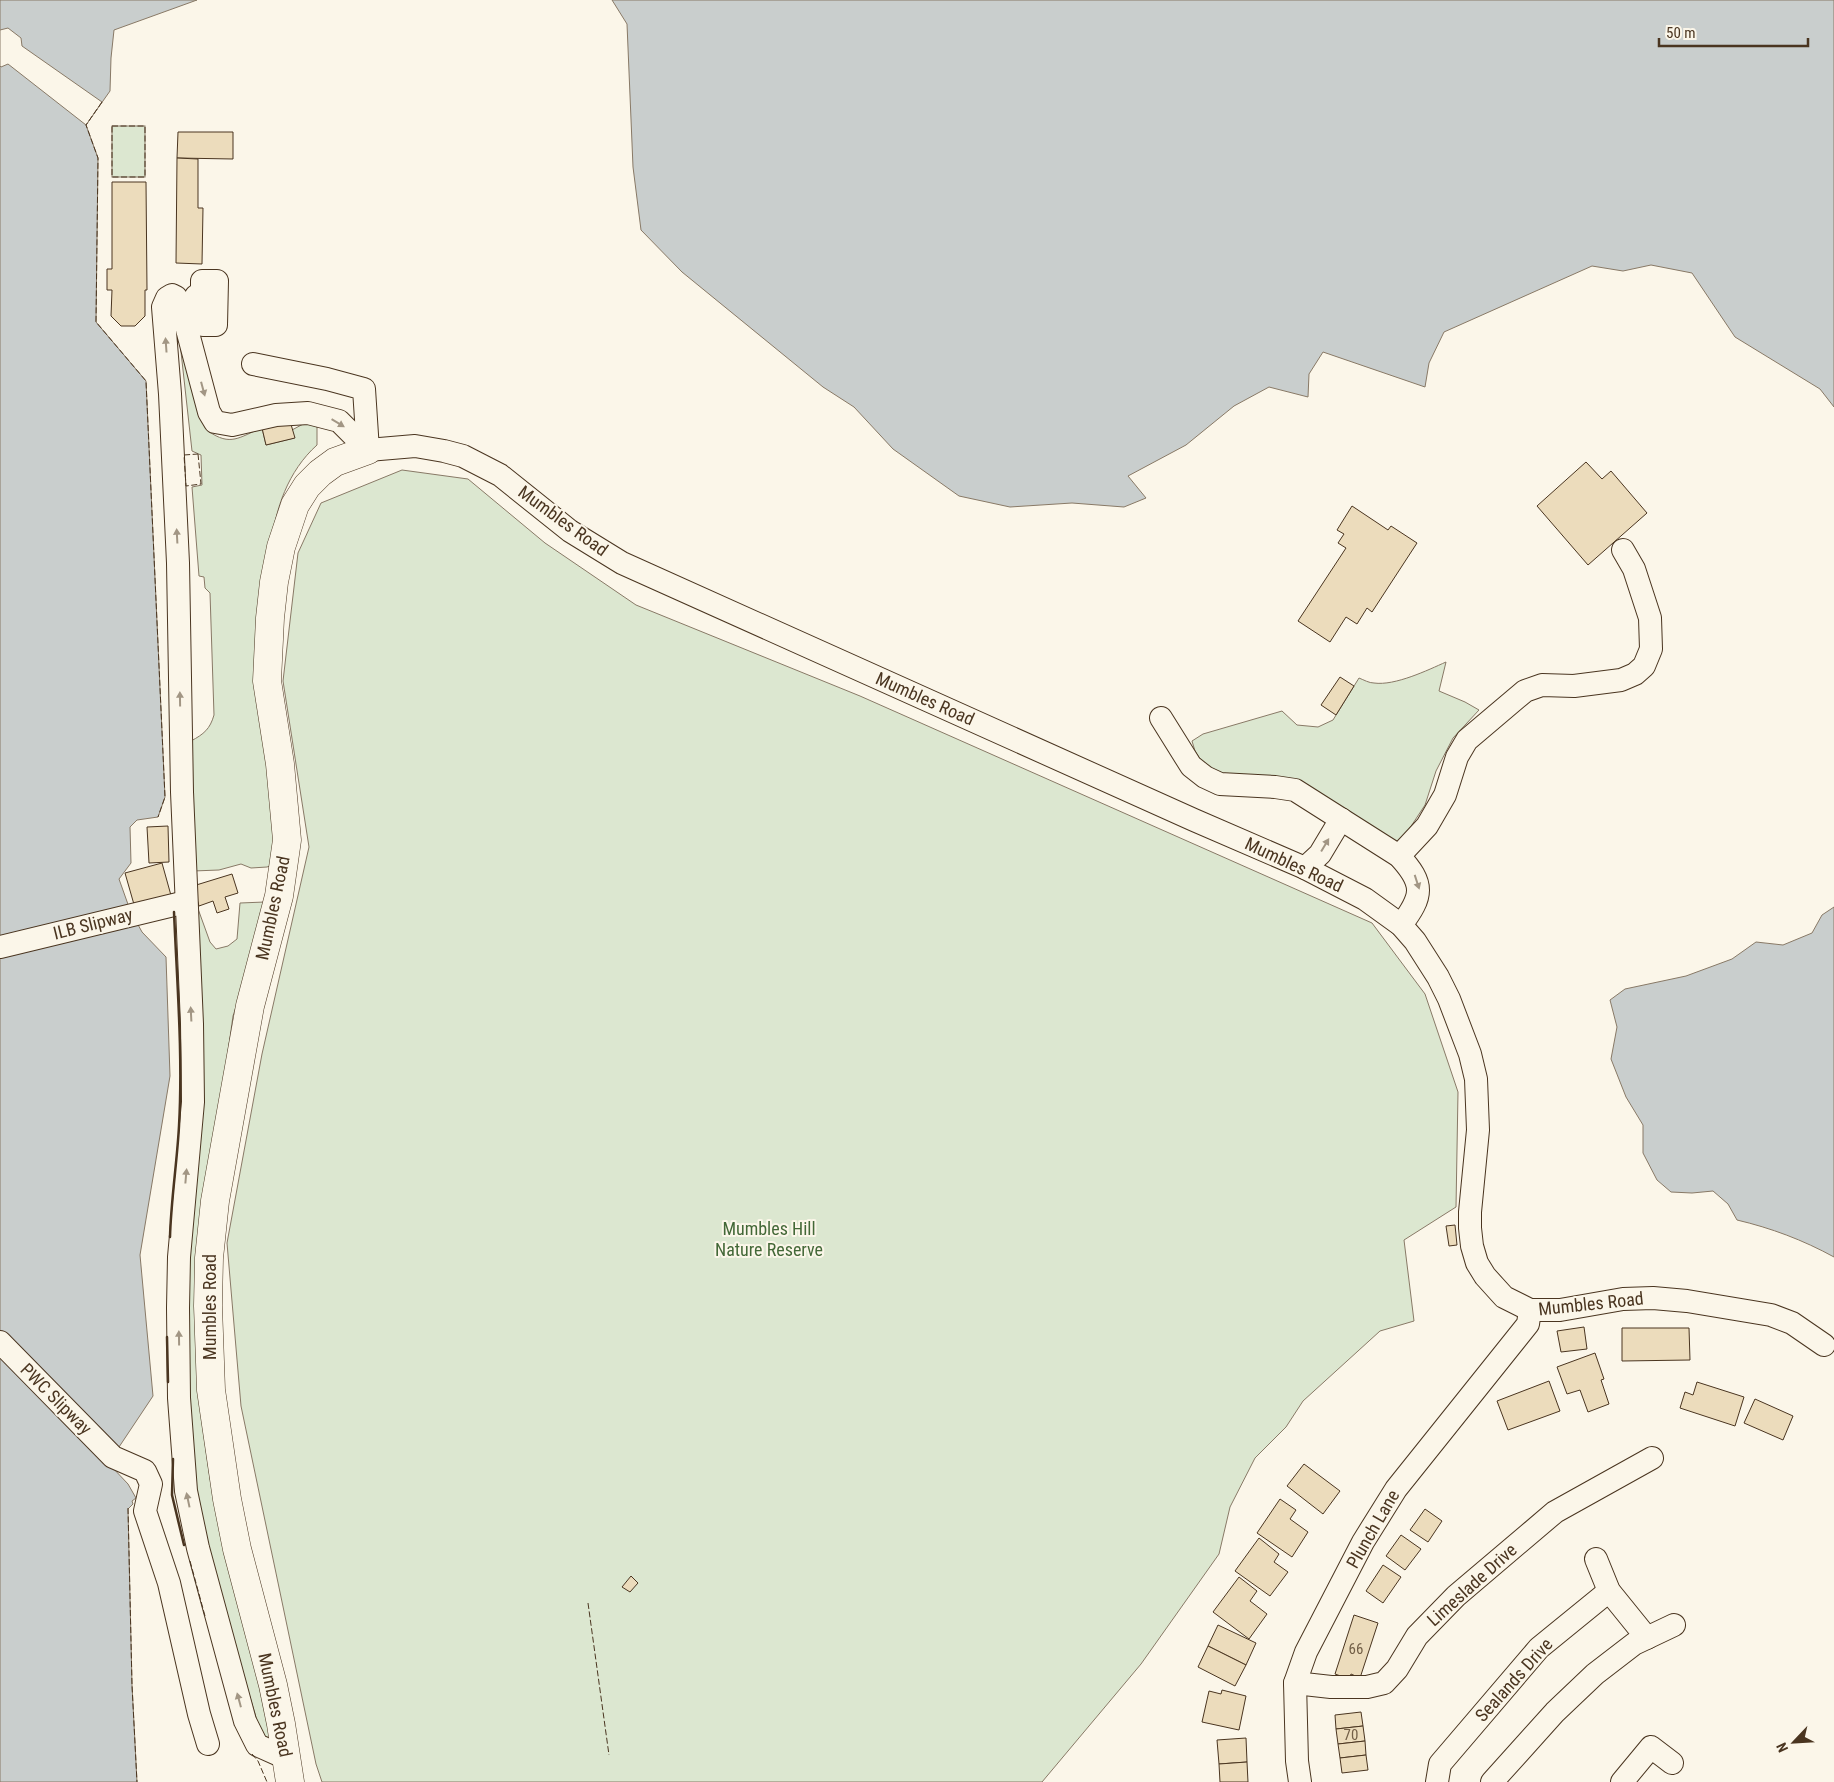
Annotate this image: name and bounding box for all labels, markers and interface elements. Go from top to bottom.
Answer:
scale bar [1659,15,1808,47]
text: 50 m [1666,24,1696,42]
one-way arrow [162,337,170,353]
one-way arrow [199,382,207,397]
one-way arrow [332,419,345,428]
street label: Mumbles Road [514,481,612,560]
one-way arrow [172,528,180,544]
street label: Mumbles Road [873,667,978,730]
one-way arrow [176,690,184,706]
street label: Mumbles Road [1242,833,1347,896]
one-way arrow [1321,839,1330,852]
street label: Mumbles Road [251,854,294,962]
one-way arrow [1413,875,1421,890]
street label: ILB Slipway [51,903,135,944]
one-way arrow [186,1005,194,1021]
one-way arrow [182,1168,190,1184]
park label: Mumbles Hill Nature Reserve [715,1218,823,1260]
street label: Mumbles Road [199,1254,220,1360]
street label: Mumbles Road [1537,1288,1645,1319]
one-way arrow [174,1330,182,1346]
street label: PWC Slipway [16,1359,97,1439]
street label: Plunch Lane [1342,1486,1403,1572]
one-way arrow [184,1493,192,1508]
street label: Limeslade Drive [1423,1539,1521,1630]
street label: Sealands Drive [1471,1634,1557,1726]
house number: 66 [1349,1640,1363,1658]
street label: Mumbles Road [254,1651,297,1759]
one-way arrow [235,1693,243,1708]
north arrow [1769,1717,1819,1767]
house number: 70 [1344,1726,1358,1744]
text: N [1773,1740,1791,1755]

